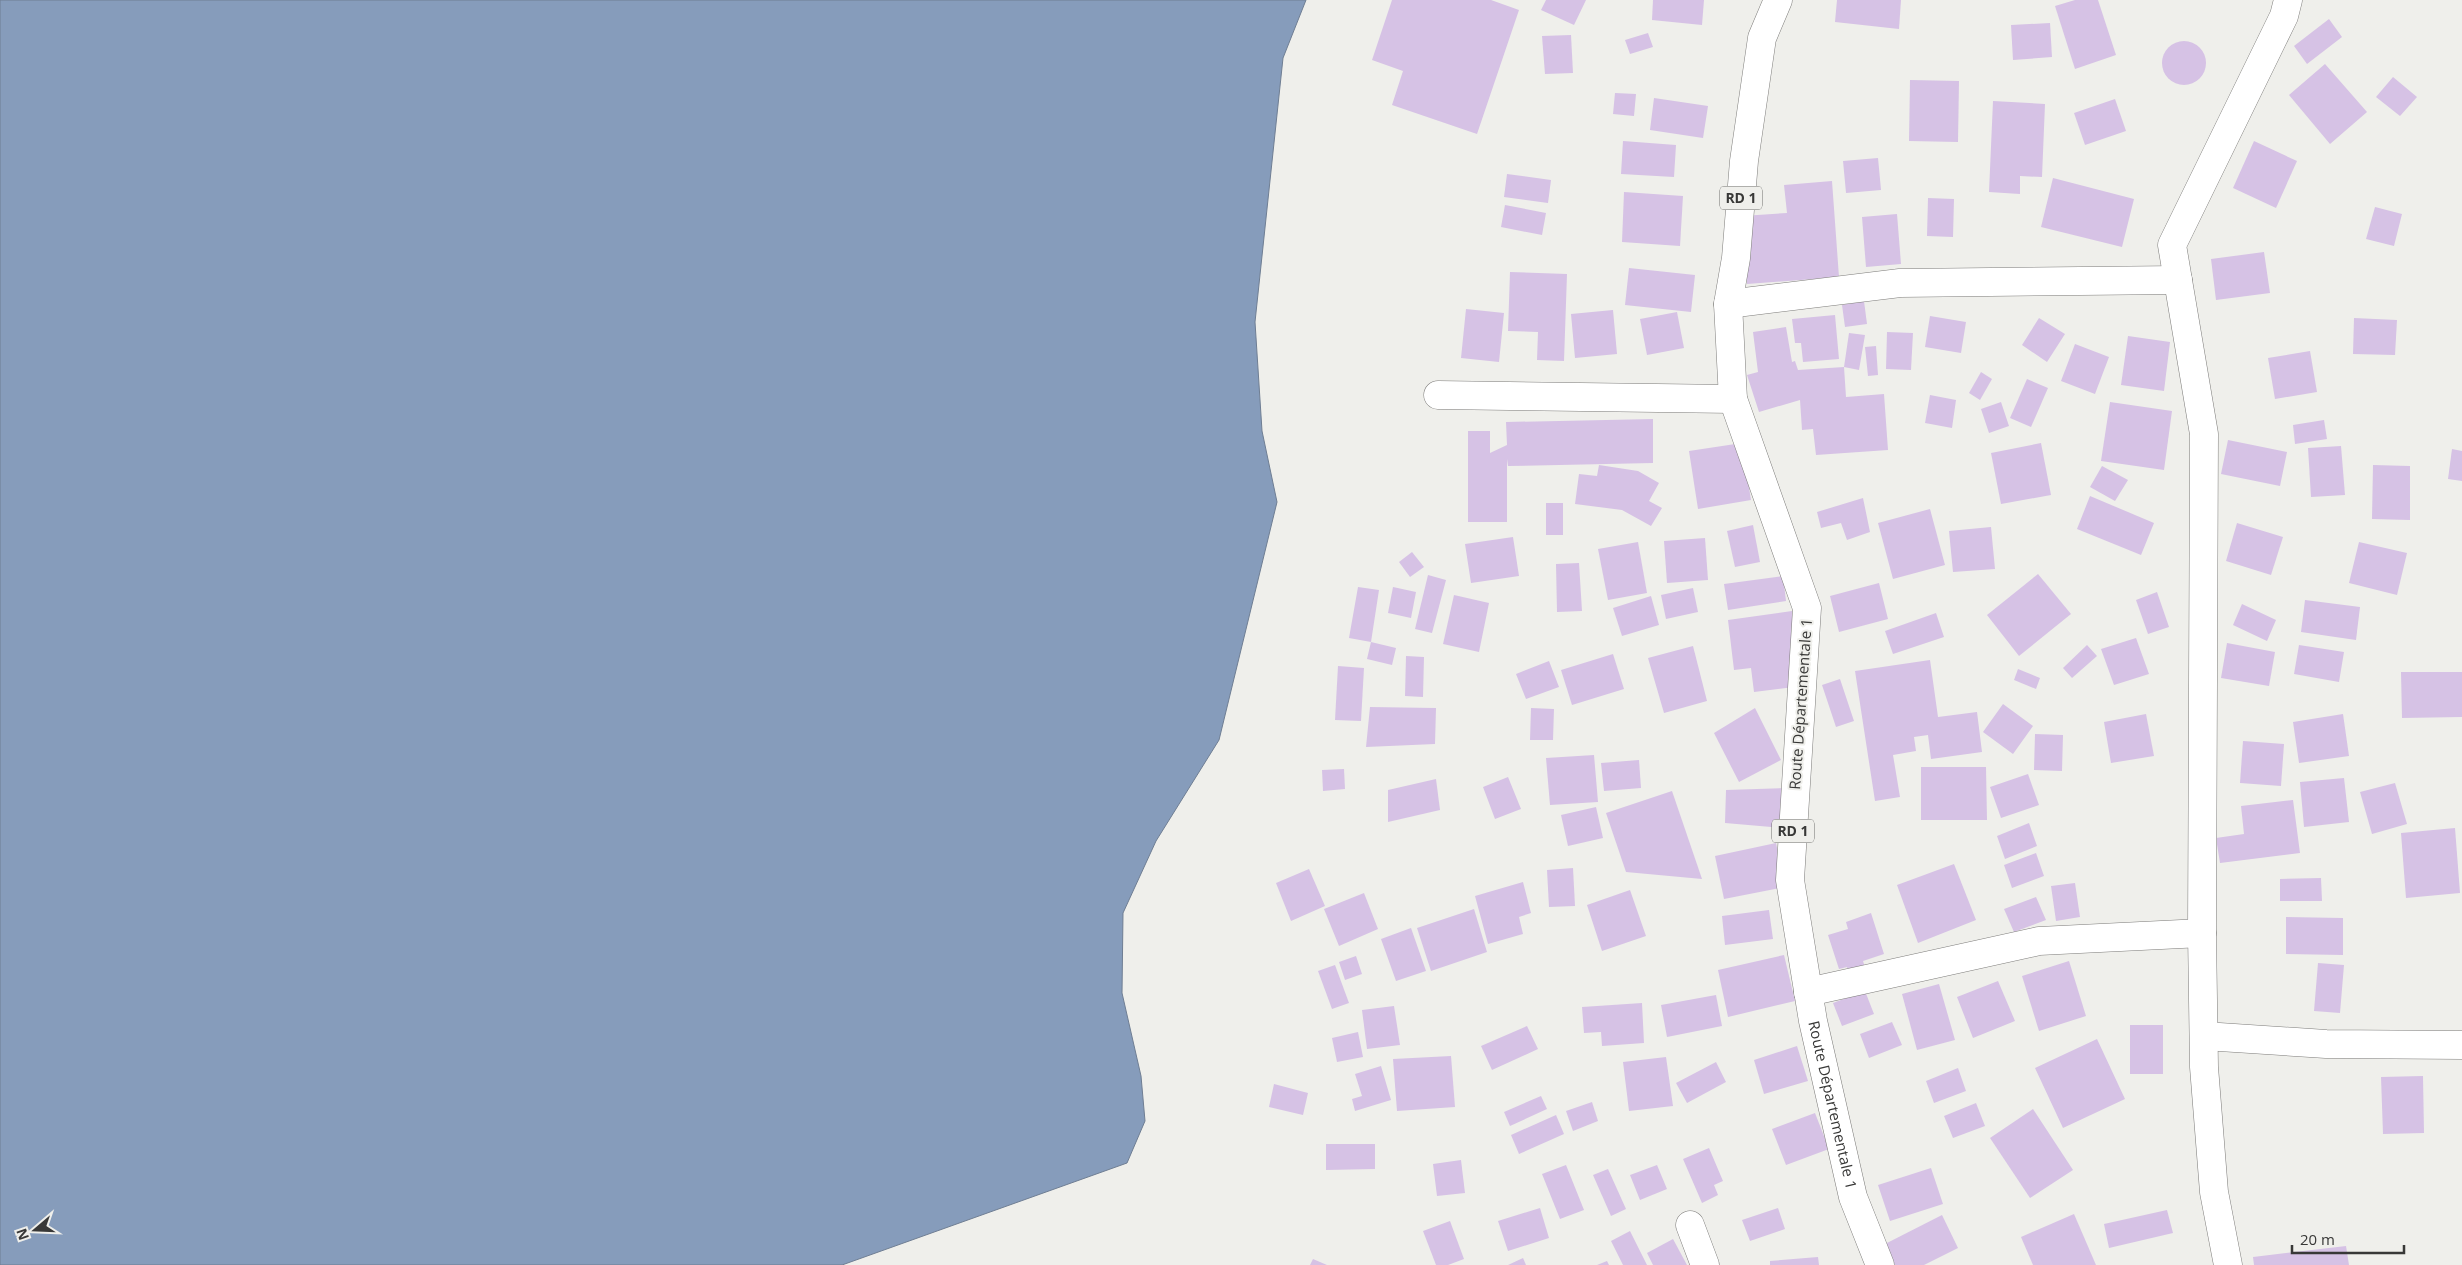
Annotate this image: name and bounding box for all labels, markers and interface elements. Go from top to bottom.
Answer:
road number: RD 1 [1720,187,1762,210]
street label: Route Départementale 1 [1784,618,1816,790]
road number: RD 1 [1772,819,1814,842]
street label: Route Départementale 1 [1804,1019,1862,1191]
north arrow [10,1205,60,1255]
scale bar [2292,1222,2404,1254]
text: N [11,1226,33,1243]
text: 20 m [2300,1229,2335,1249]

